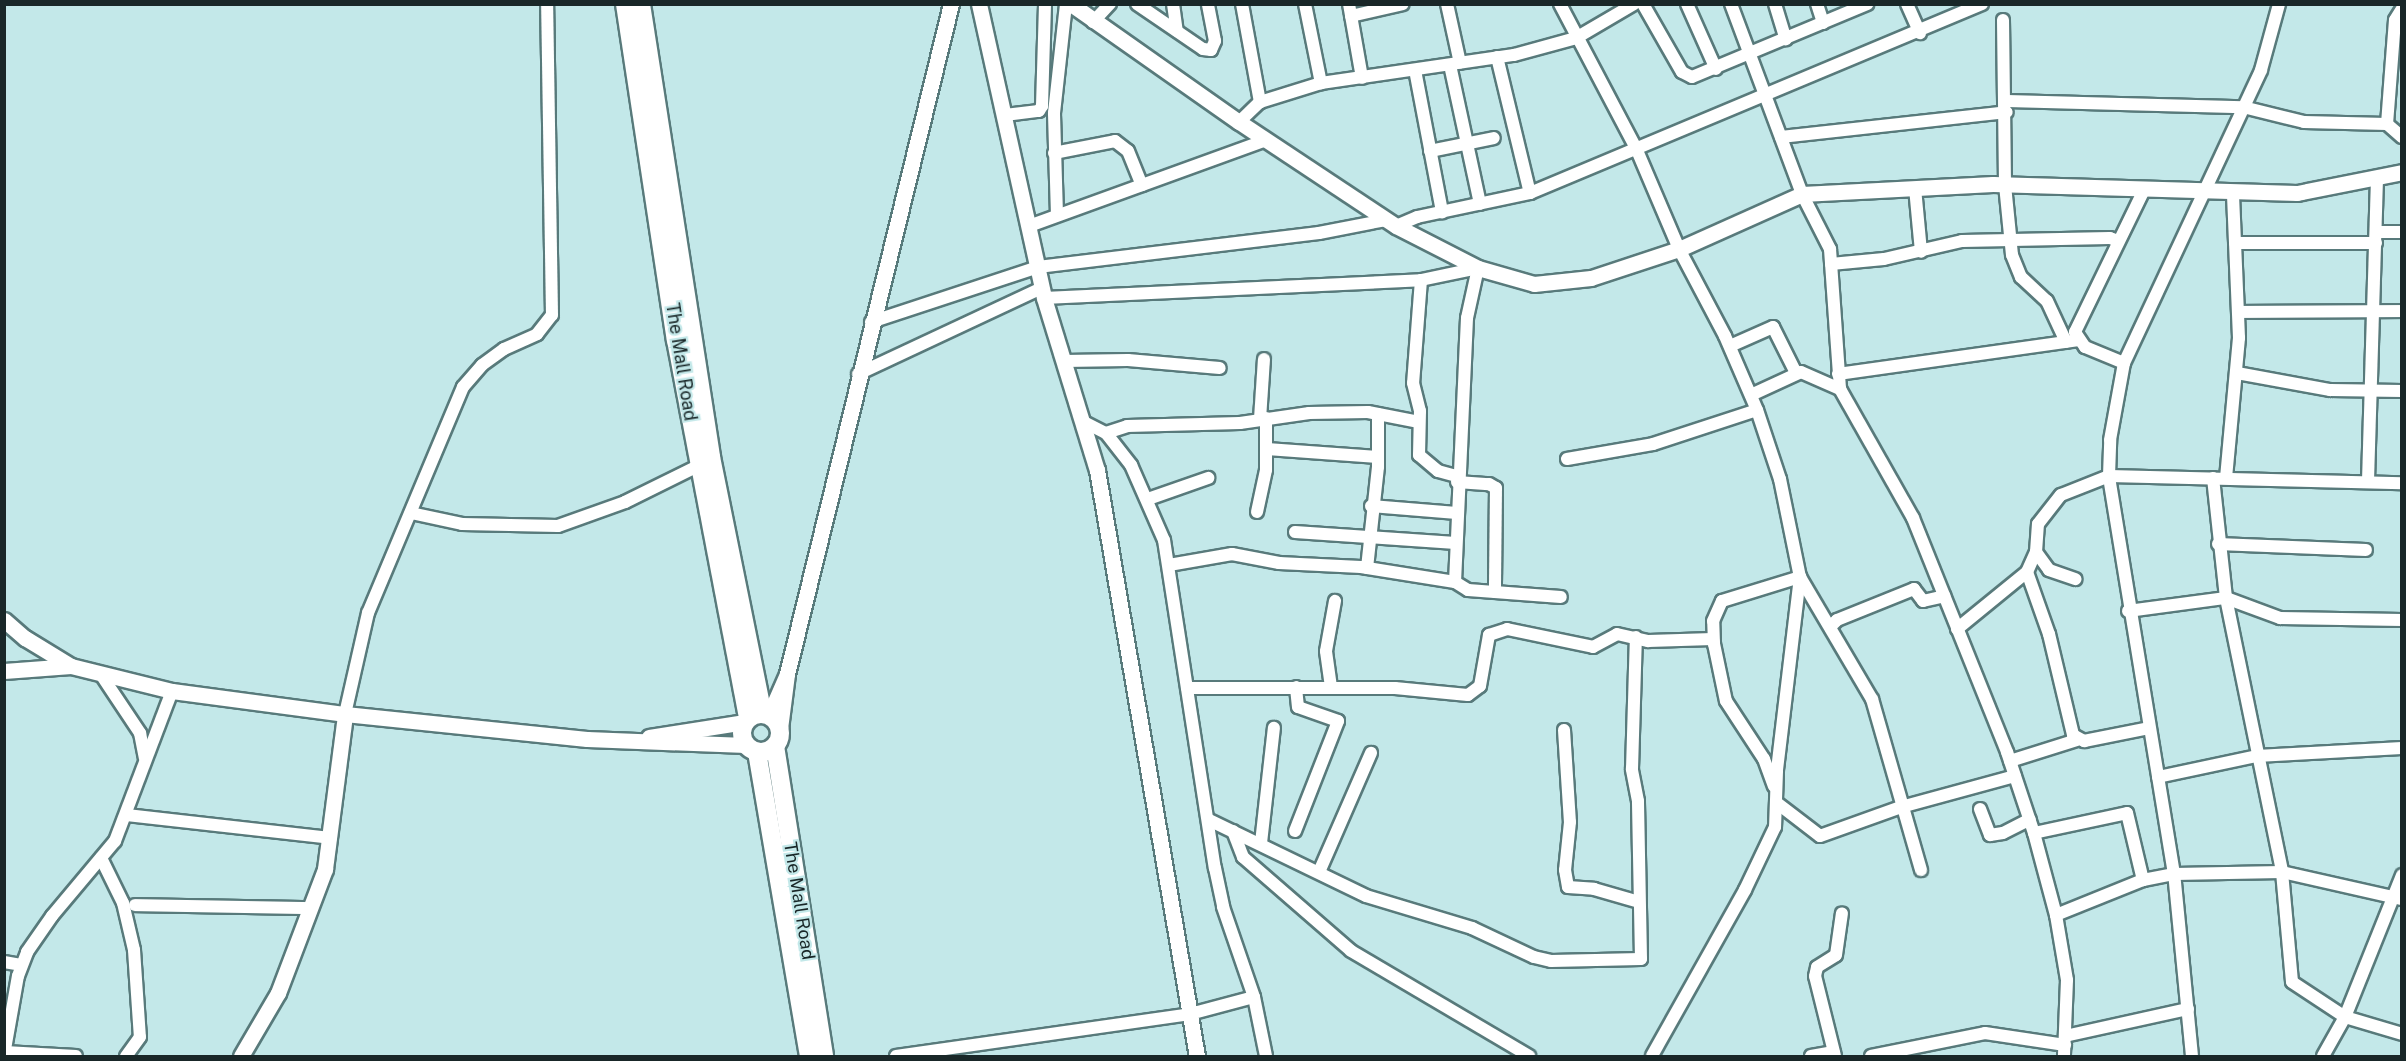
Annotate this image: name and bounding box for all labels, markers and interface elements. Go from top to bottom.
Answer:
street label: The Mall Road [661,301,701,423]
street label: The Mall Road [779,840,819,962]

